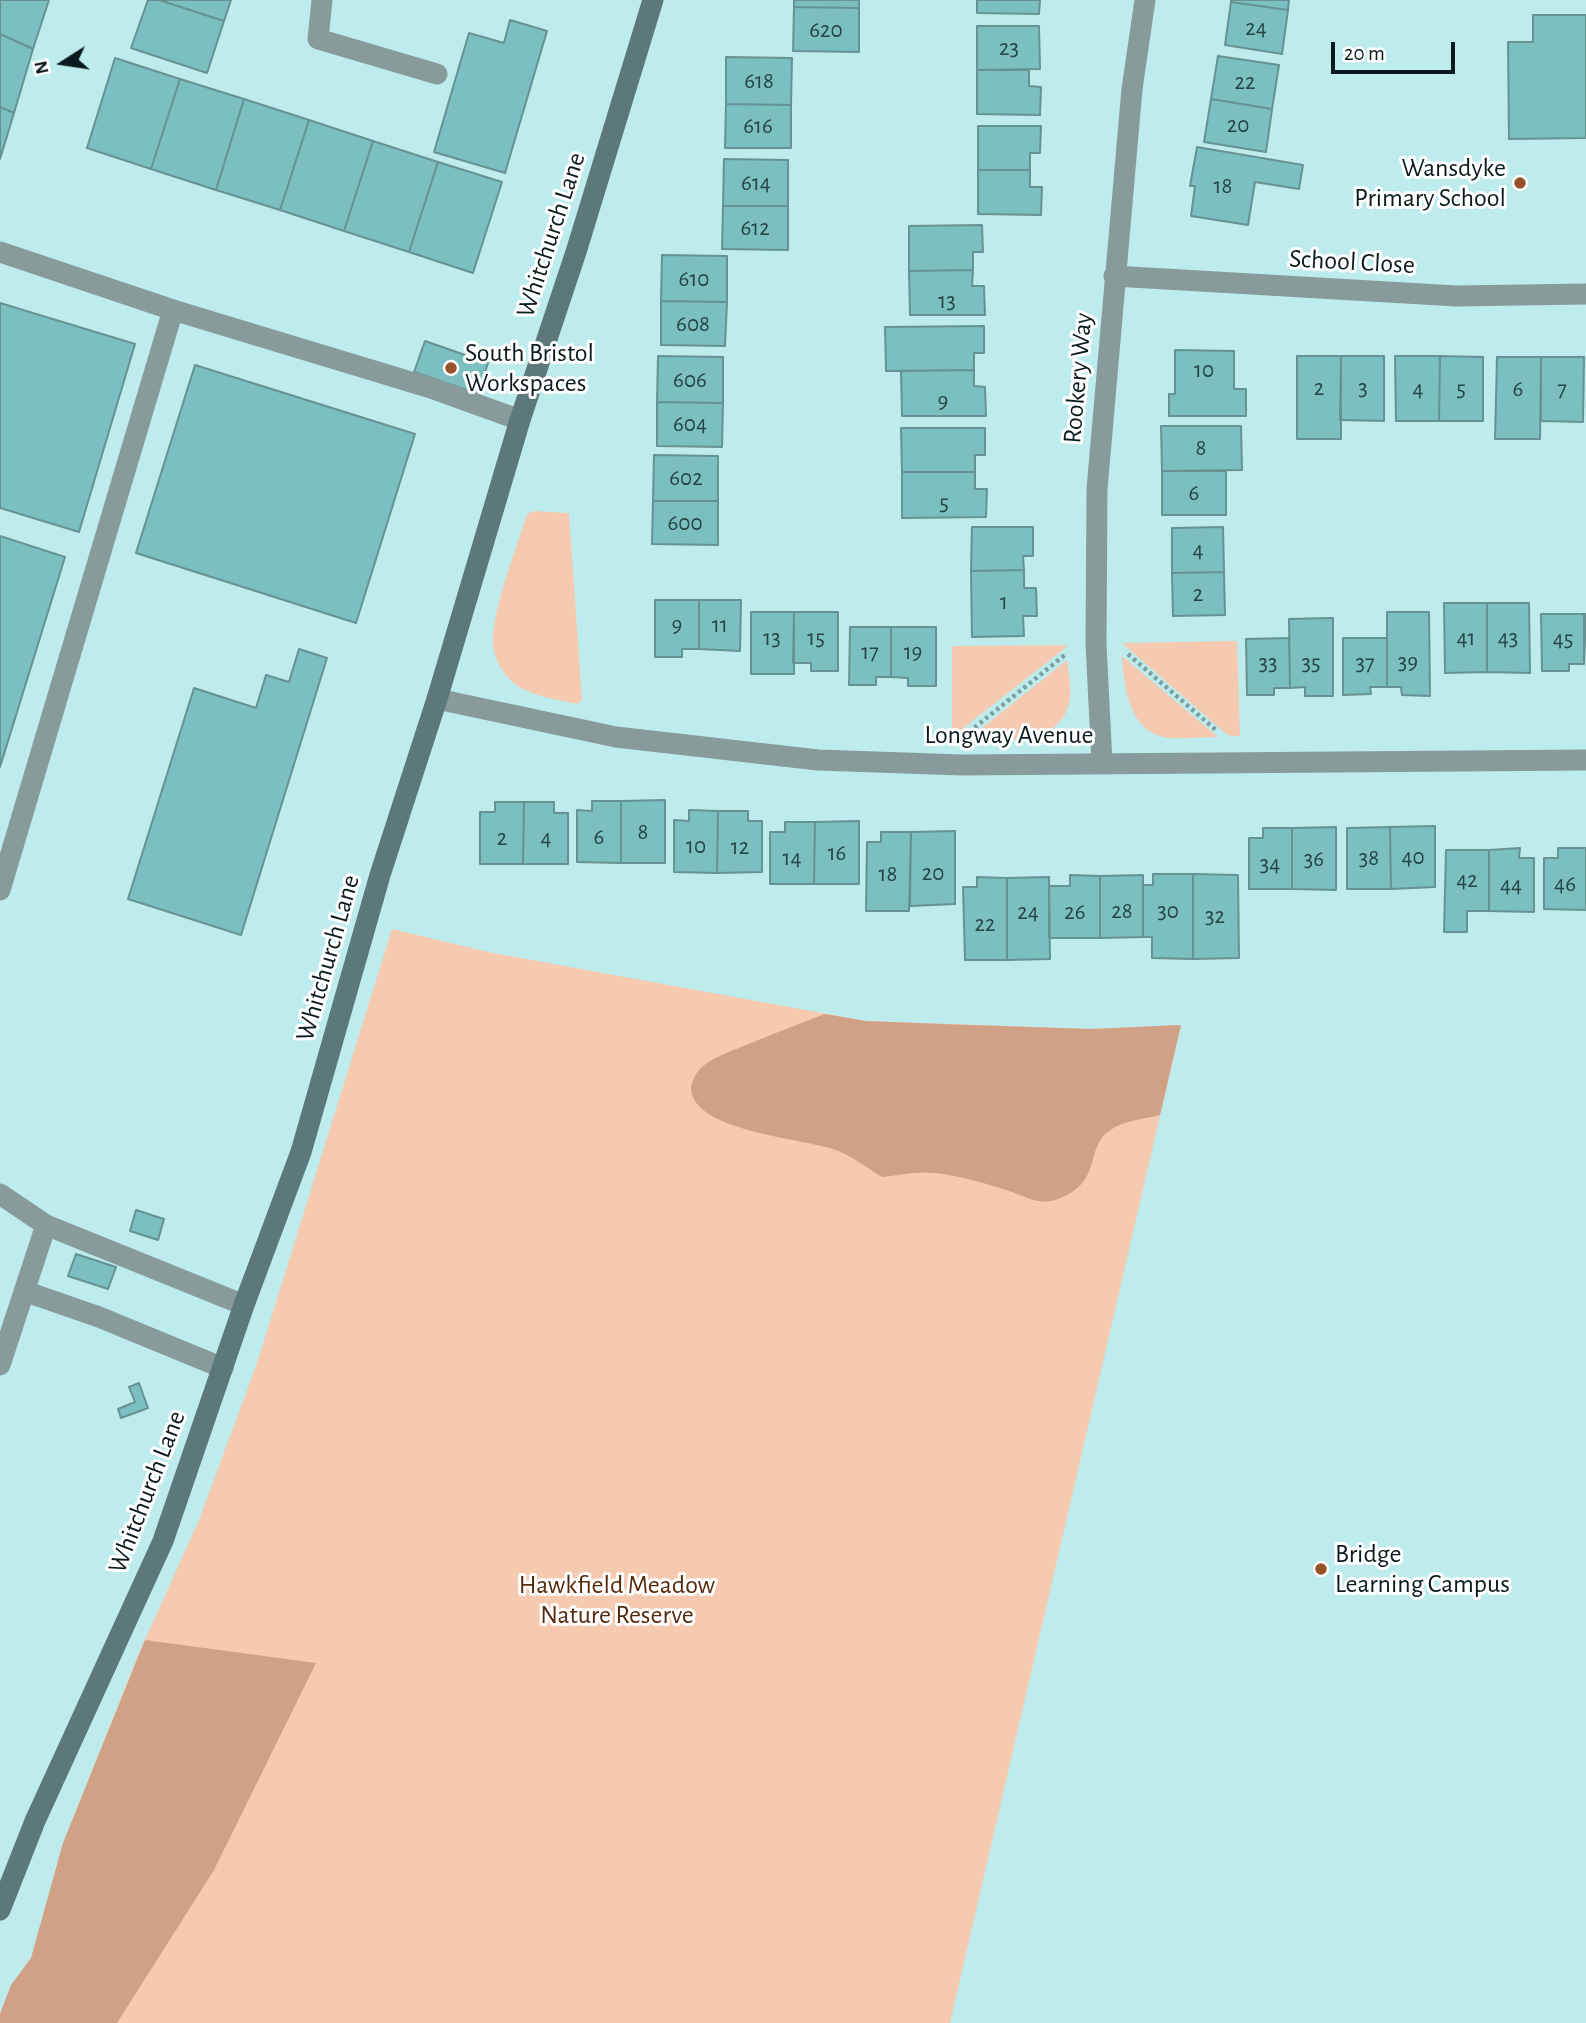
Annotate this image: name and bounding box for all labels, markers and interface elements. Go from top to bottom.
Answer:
house number: 24 [1245,14,1267,42]
house number: 620 [809,16,843,44]
north arrow [28,28,98,98]
scale bar [1334,28,1458,72]
house number: 23 [999,34,1019,62]
text: 20 m [1344,43,1385,64]
text: N [31,59,53,76]
house number: 618 [744,67,774,95]
house number: 22 [1235,68,1255,96]
house number: 20 [1227,111,1249,139]
house number: 616 [743,112,773,140]
street label: Whitchurch Lane [510,149,592,321]
place label: Wansdyke Primary School [1354,152,1506,214]
house number: 614 [741,169,771,197]
house number: 18 [1214,172,1232,200]
marker: Wansdyke Primary School [1512,175,1528,191]
house number: 612 [740,214,770,242]
street label: School Close [1288,243,1416,281]
house number: 610 [679,265,709,293]
house number: 13 [938,287,956,315]
house number: 608 [676,310,710,338]
street label: Rookery Way [1057,311,1099,445]
place label: South Bristol Workspaces [465,337,594,398]
house number: 10 [1194,356,1214,384]
marker: South Bristol Workspaces [443,360,459,376]
house number: 606 [673,366,707,394]
house number: 2 [1314,374,1324,402]
house number: 3 [1358,374,1368,402]
house number: 4 [1412,375,1424,403]
house number: 5 [1456,375,1466,403]
house number: 6 [1513,375,1523,403]
house number: 7 [1557,375,1567,403]
house number: 9 [938,387,948,415]
house number: 604 [673,410,707,438]
house number: 8 [1196,434,1206,462]
house number: 602 [669,464,703,492]
house number: 6 [1189,479,1199,507]
house number: 5 [939,489,949,517]
house number: 600 [667,509,703,537]
house number: 4 [1192,536,1204,564]
house number: 2 [1193,580,1203,608]
house number: 1 [1000,588,1008,616]
house number: 9 [672,611,682,639]
house number: 11 [712,611,728,639]
house number: 13 [763,624,781,652]
house number: 15 [807,624,825,652]
house number: 41 [1457,624,1475,652]
house number: 43 [1498,624,1518,652]
house number: 45 [1553,625,1573,653]
house number: 17 [861,638,879,666]
house number: 19 [904,638,922,666]
house number: 39 [1398,648,1418,676]
house number: 33 [1259,649,1277,677]
house number: 35 [1301,649,1321,677]
house number: 37 [1355,649,1375,677]
street label: Longway Avenue [925,719,1093,751]
house number: 8 [638,818,648,846]
house number: 6 [594,823,604,851]
house number: 2 [497,824,507,852]
house number: 4 [540,824,552,852]
house number: 10 [686,832,706,860]
house number: 12 [731,833,749,861]
house number: 16 [828,839,846,867]
house number: 40 [1401,843,1425,871]
house number: 14 [783,844,801,872]
house number: 38 [1359,844,1379,872]
house number: 36 [1304,845,1324,873]
house number: 34 [1260,850,1280,878]
house number: 20 [922,859,944,887]
house number: 18 [879,860,897,888]
house number: 42 [1456,866,1478,894]
house number: 46 [1554,870,1576,898]
street label: Whitchurch Lane [289,871,367,1045]
house number: 44 [1500,871,1522,899]
house number: 28 [1111,897,1133,925]
house number: 30 [1157,897,1179,925]
house number: 24 [1017,898,1039,926]
house number: 26 [1064,898,1086,926]
house number: 32 [1205,902,1225,930]
house number: 22 [975,910,995,938]
street label: Whitchurch Lane [102,1406,192,1578]
place label: Bridge Learning Campus [1335,1538,1510,1600]
marker: Bridge Learning Campus [1313,1561,1329,1577]
park label: Hawkfield Meadow Nature Reserve [519,1569,715,1630]

